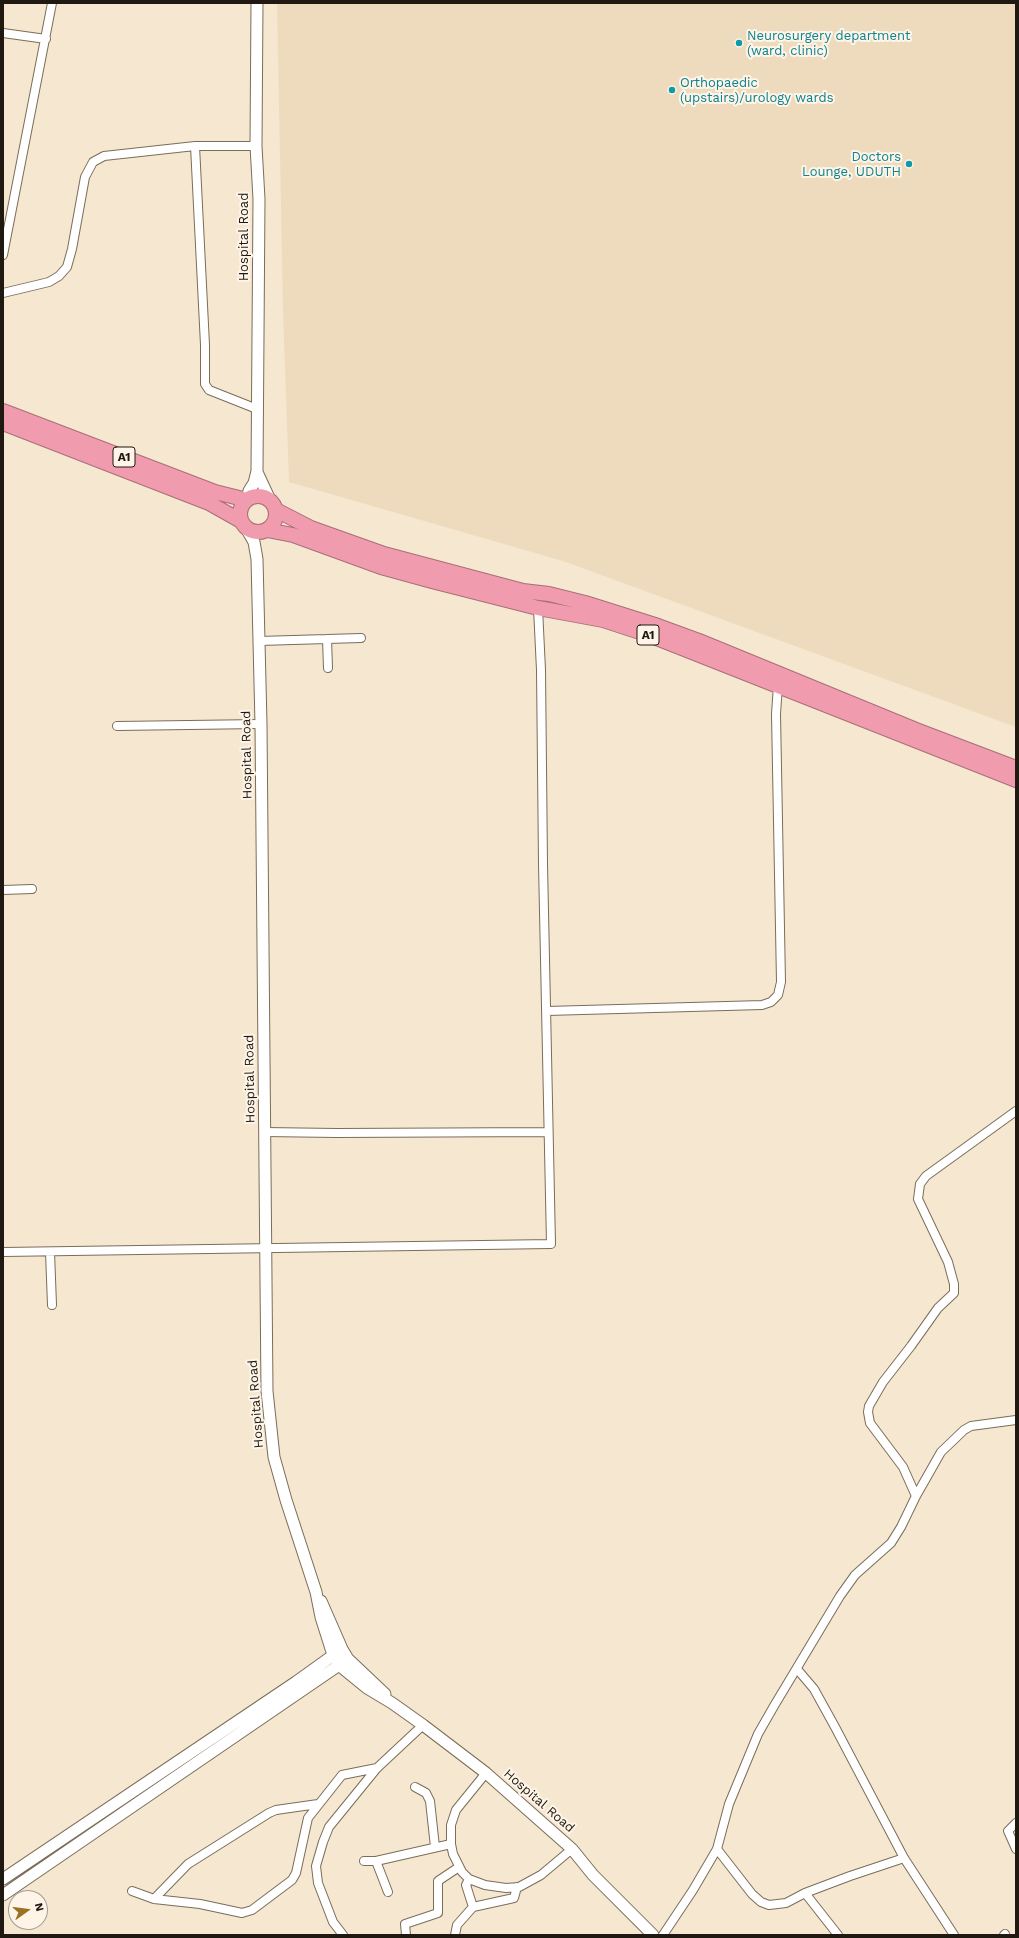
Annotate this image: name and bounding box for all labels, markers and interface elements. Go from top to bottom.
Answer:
place label: Neurosurgery department (ward, clinic) [747,28,910,59]
marker: Neurosurgery department (ward, clinic) [734,38,744,48]
place label: Orthopaedic (upstairs)/urology wards [680,75,833,106]
marker: Orthopaedic (upstairs)/urology wards [667,85,677,95]
place label: Doctors Lounge, UDUTH [802,149,901,180]
marker: Doctors Lounge, UDUTH [904,159,914,169]
street label: Hospital Road [236,193,252,281]
road number: A1 [113,447,135,467]
road number: A1 [637,625,659,645]
street label: Hospital Road [238,711,256,799]
street label: Hospital Road [241,1035,259,1123]
street label: Hospital Road [245,1359,267,1449]
street label: Hospital Road [500,1766,578,1836]
north arrow [8,1890,48,1930]
text: N [32,1902,46,1913]

